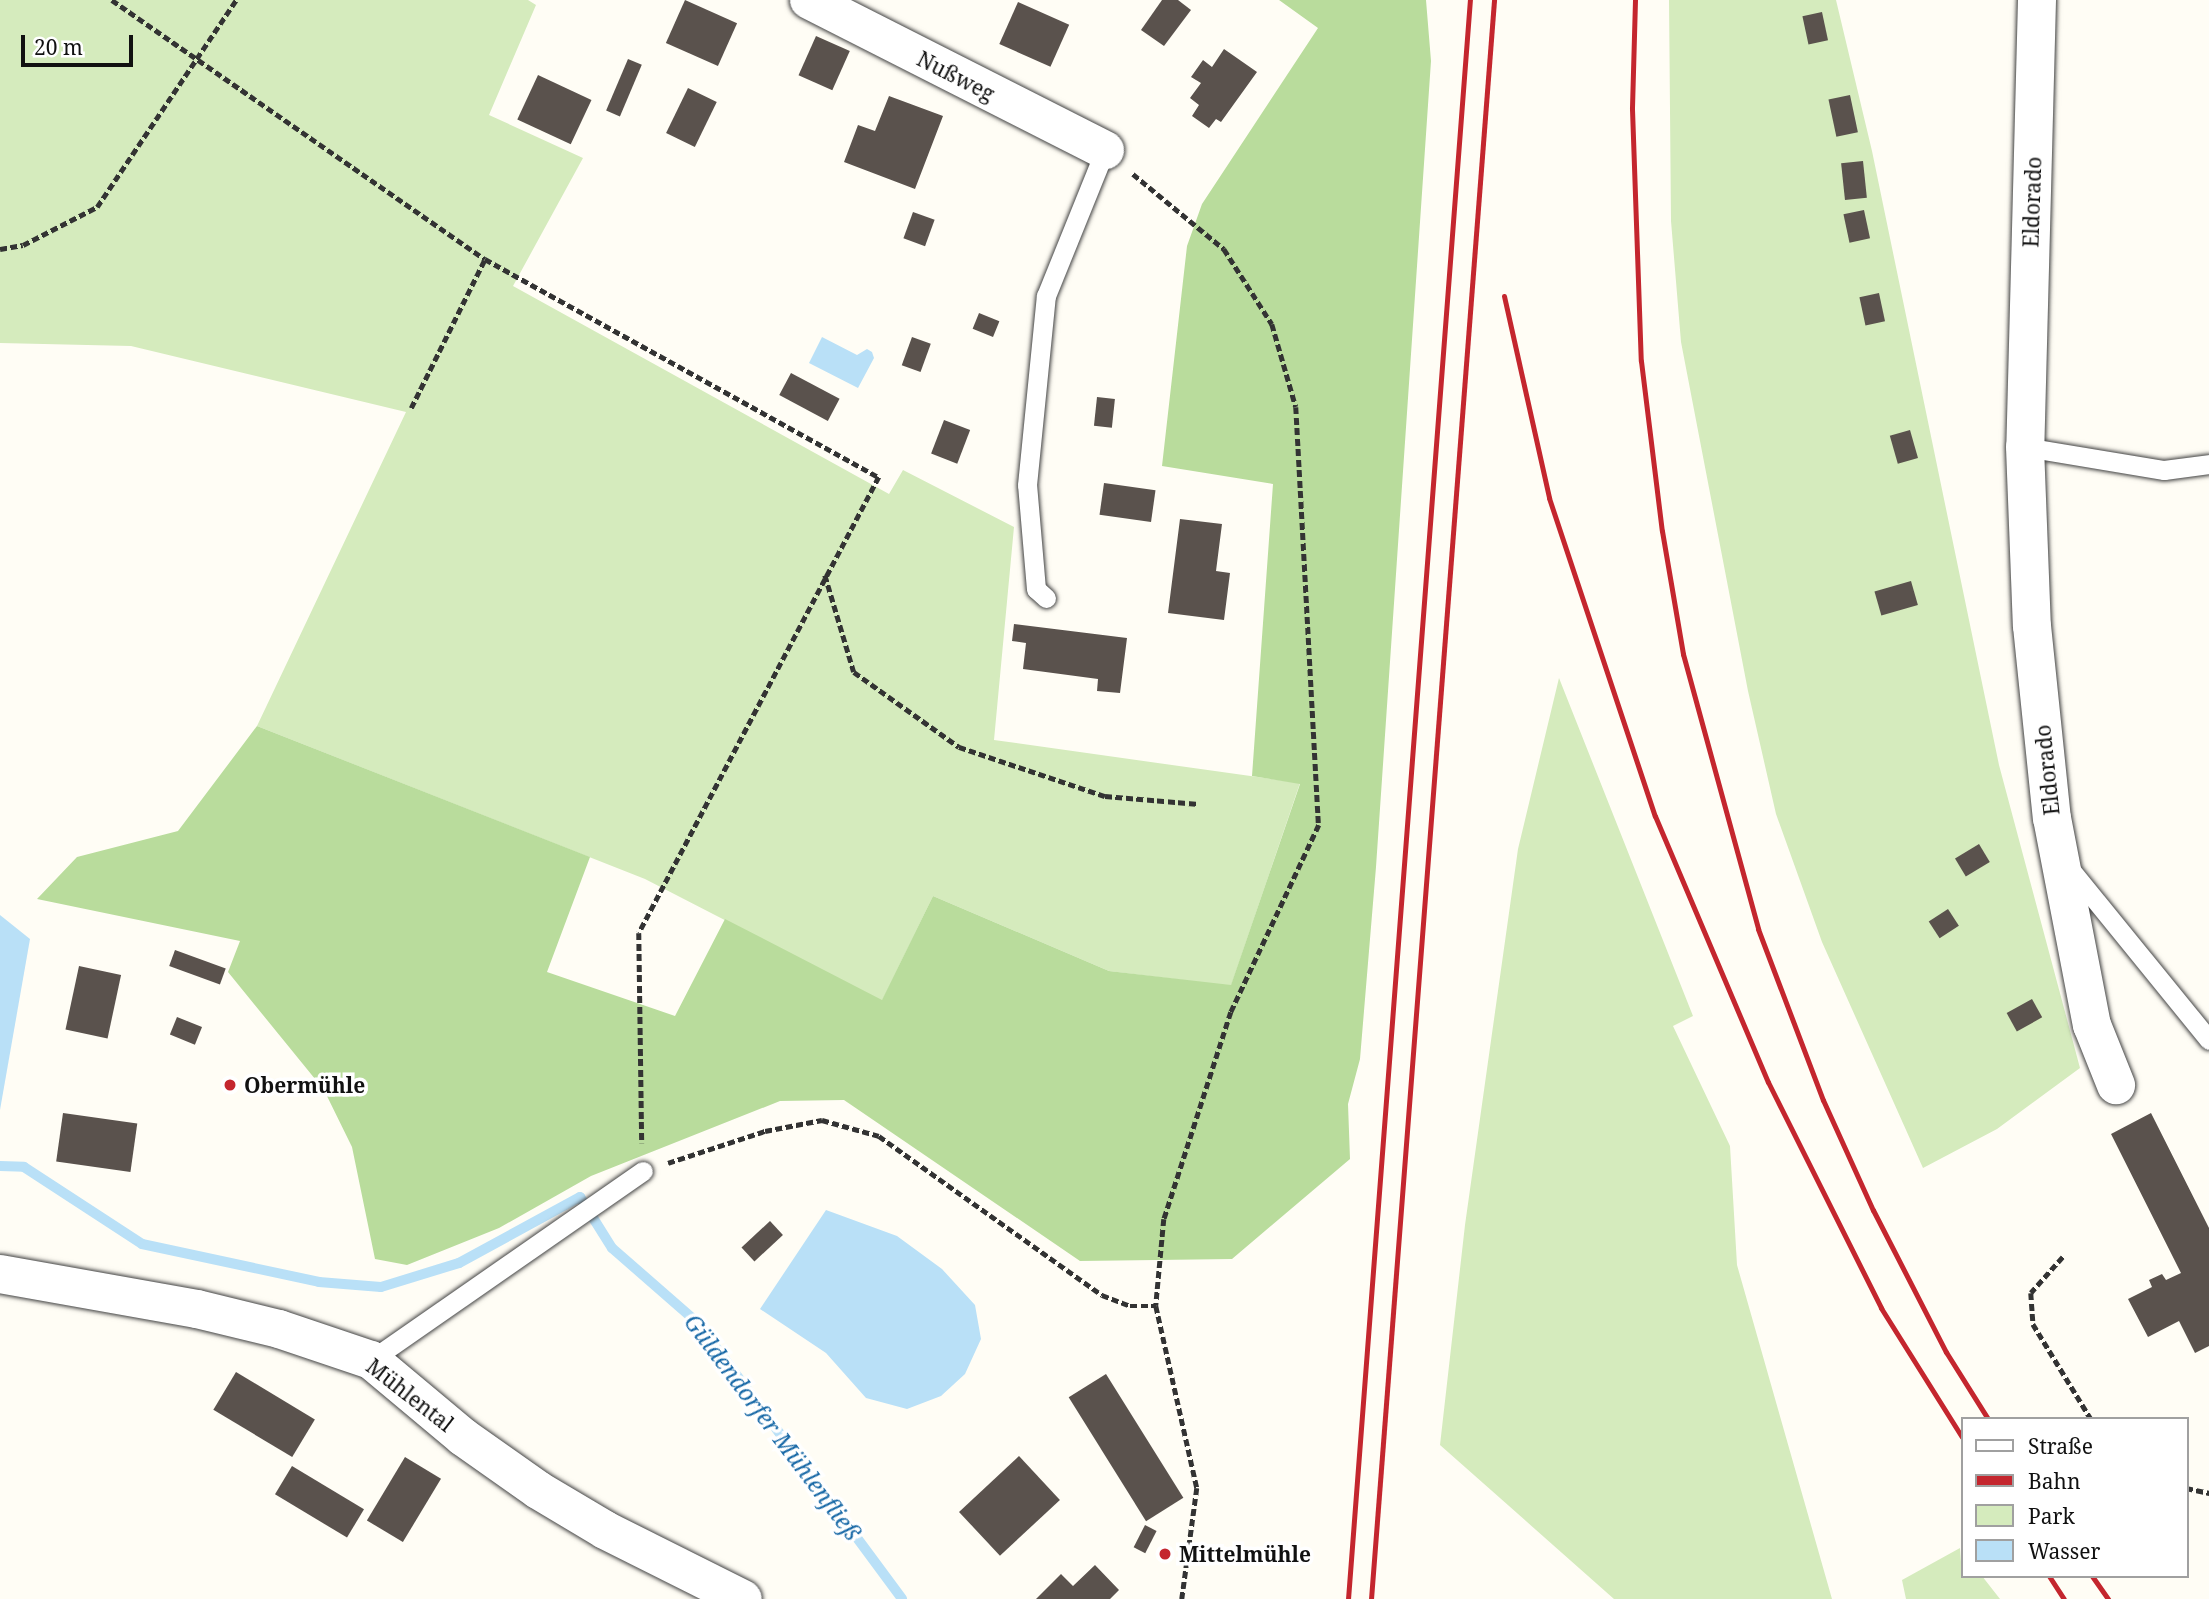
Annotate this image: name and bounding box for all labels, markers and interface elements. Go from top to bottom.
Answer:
scale bar [24,21,136,65]
text: 20 m [34,33,83,61]
street label: Nußweg [913,46,999,106]
street label: Eldorado [2018,156,2046,248]
street label: Eldorado [2030,723,2064,817]
place label: Obermühle [244,1072,365,1098]
marker: Obermühle [222,1077,238,1093]
water label: Güldendorfer Mühlenfließ [679,1309,867,1545]
street label: Mühlental [362,1353,458,1437]
legend [1960,1417,2188,1578]
text: Straße [2028,1432,2093,1460]
text: Bahn [2028,1467,2080,1495]
text: Park [2028,1502,2075,1530]
text: Wasser [2028,1537,2100,1565]
place label: Mittelmühle [1179,1541,1311,1567]
marker: Mittelmühle [1157,1546,1173,1562]

